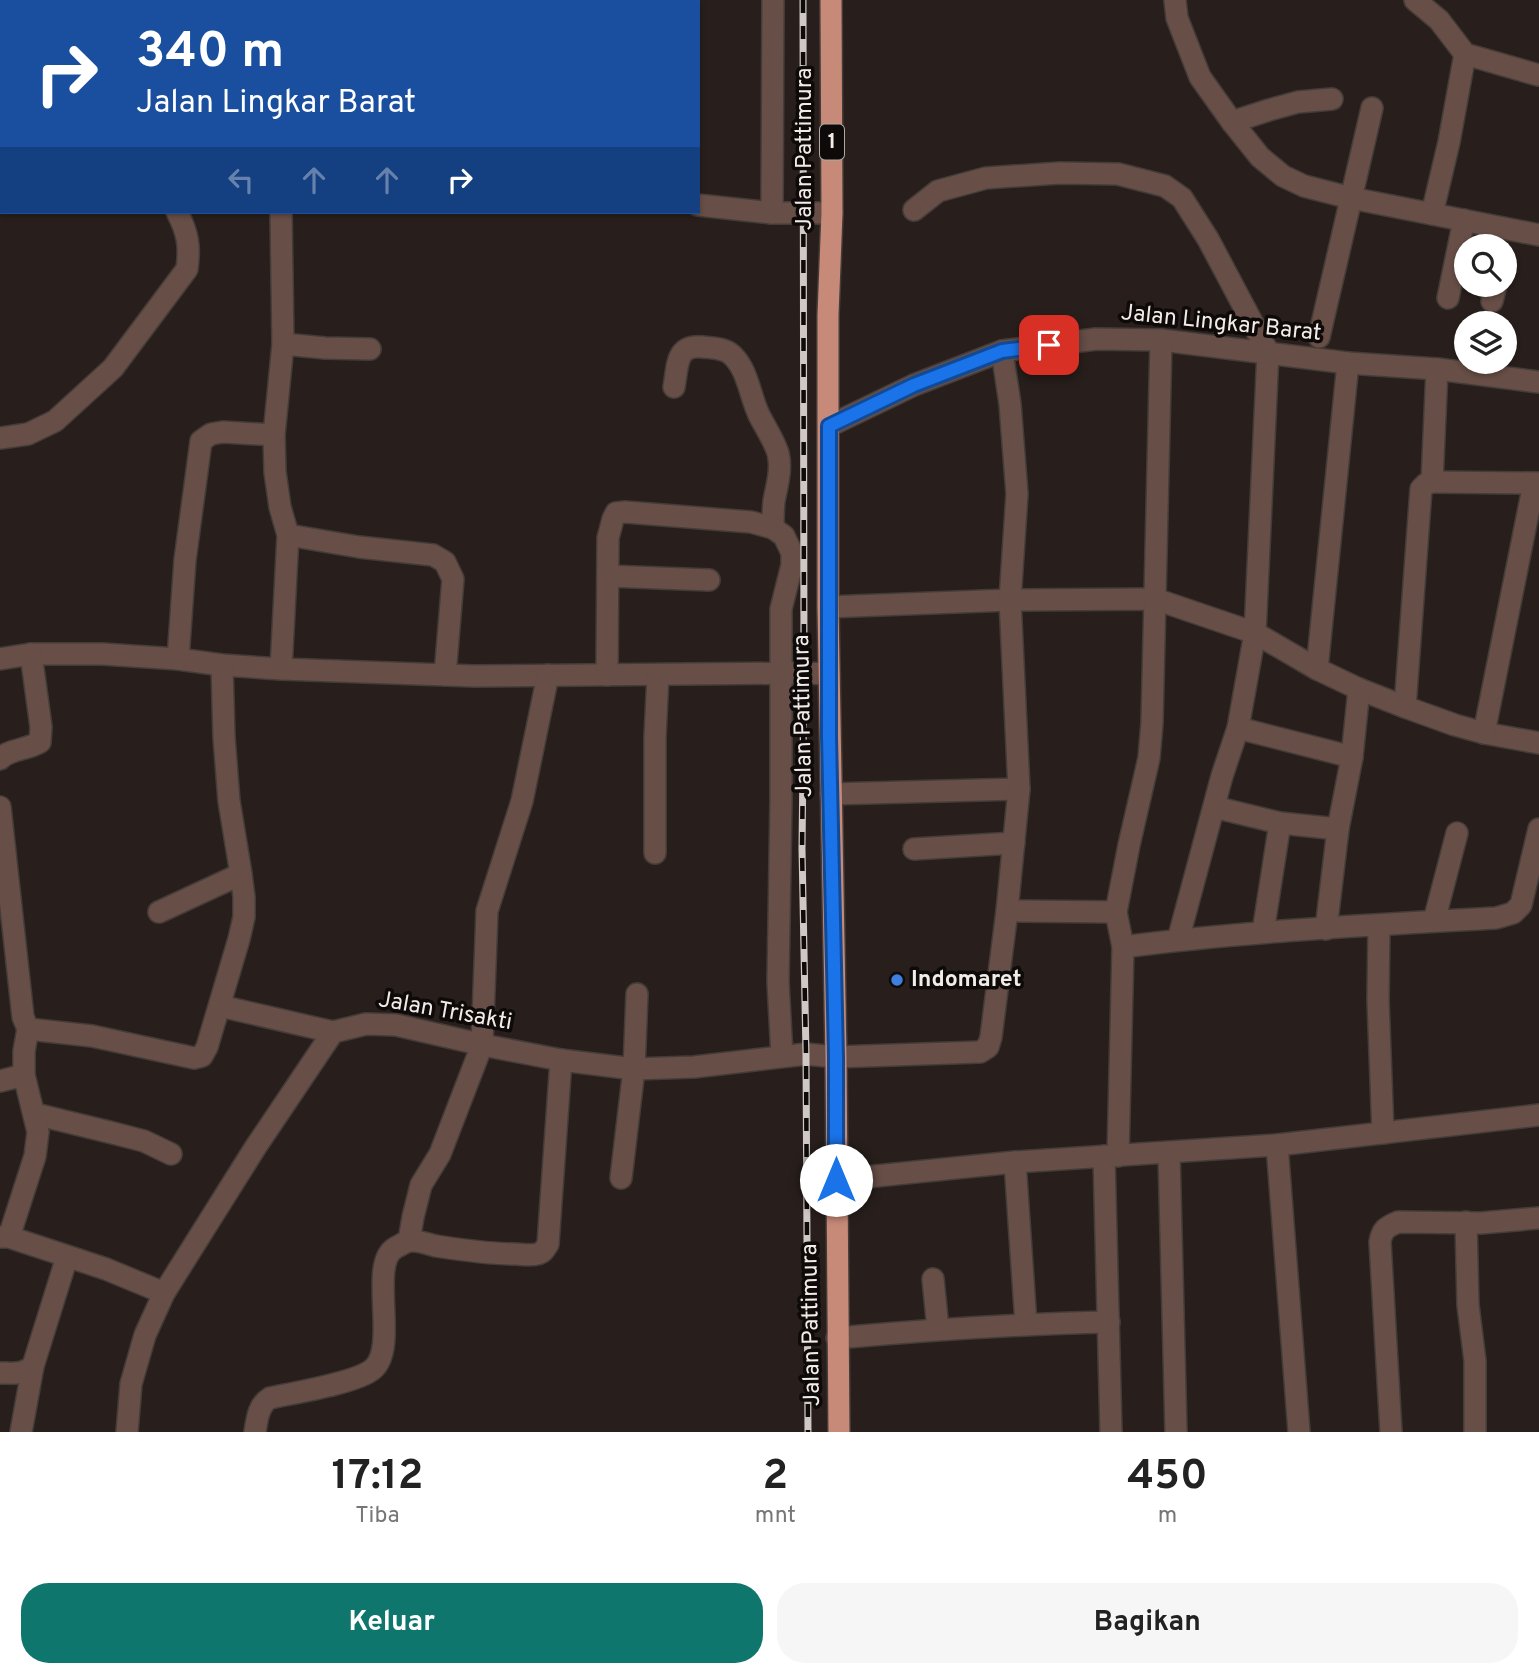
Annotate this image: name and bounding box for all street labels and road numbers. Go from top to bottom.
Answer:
street label: Jalan Pattimura [791,68,820,230]
road number: 1 [820,124,844,160]
street label: Jalan Lingkar Barat [1119,299,1323,349]
street label: Jalan Pattimura [788,634,820,798]
street label: Jalan Trisakti [376,986,514,1038]
street label: Jalan Pattimura [796,1243,828,1407]

